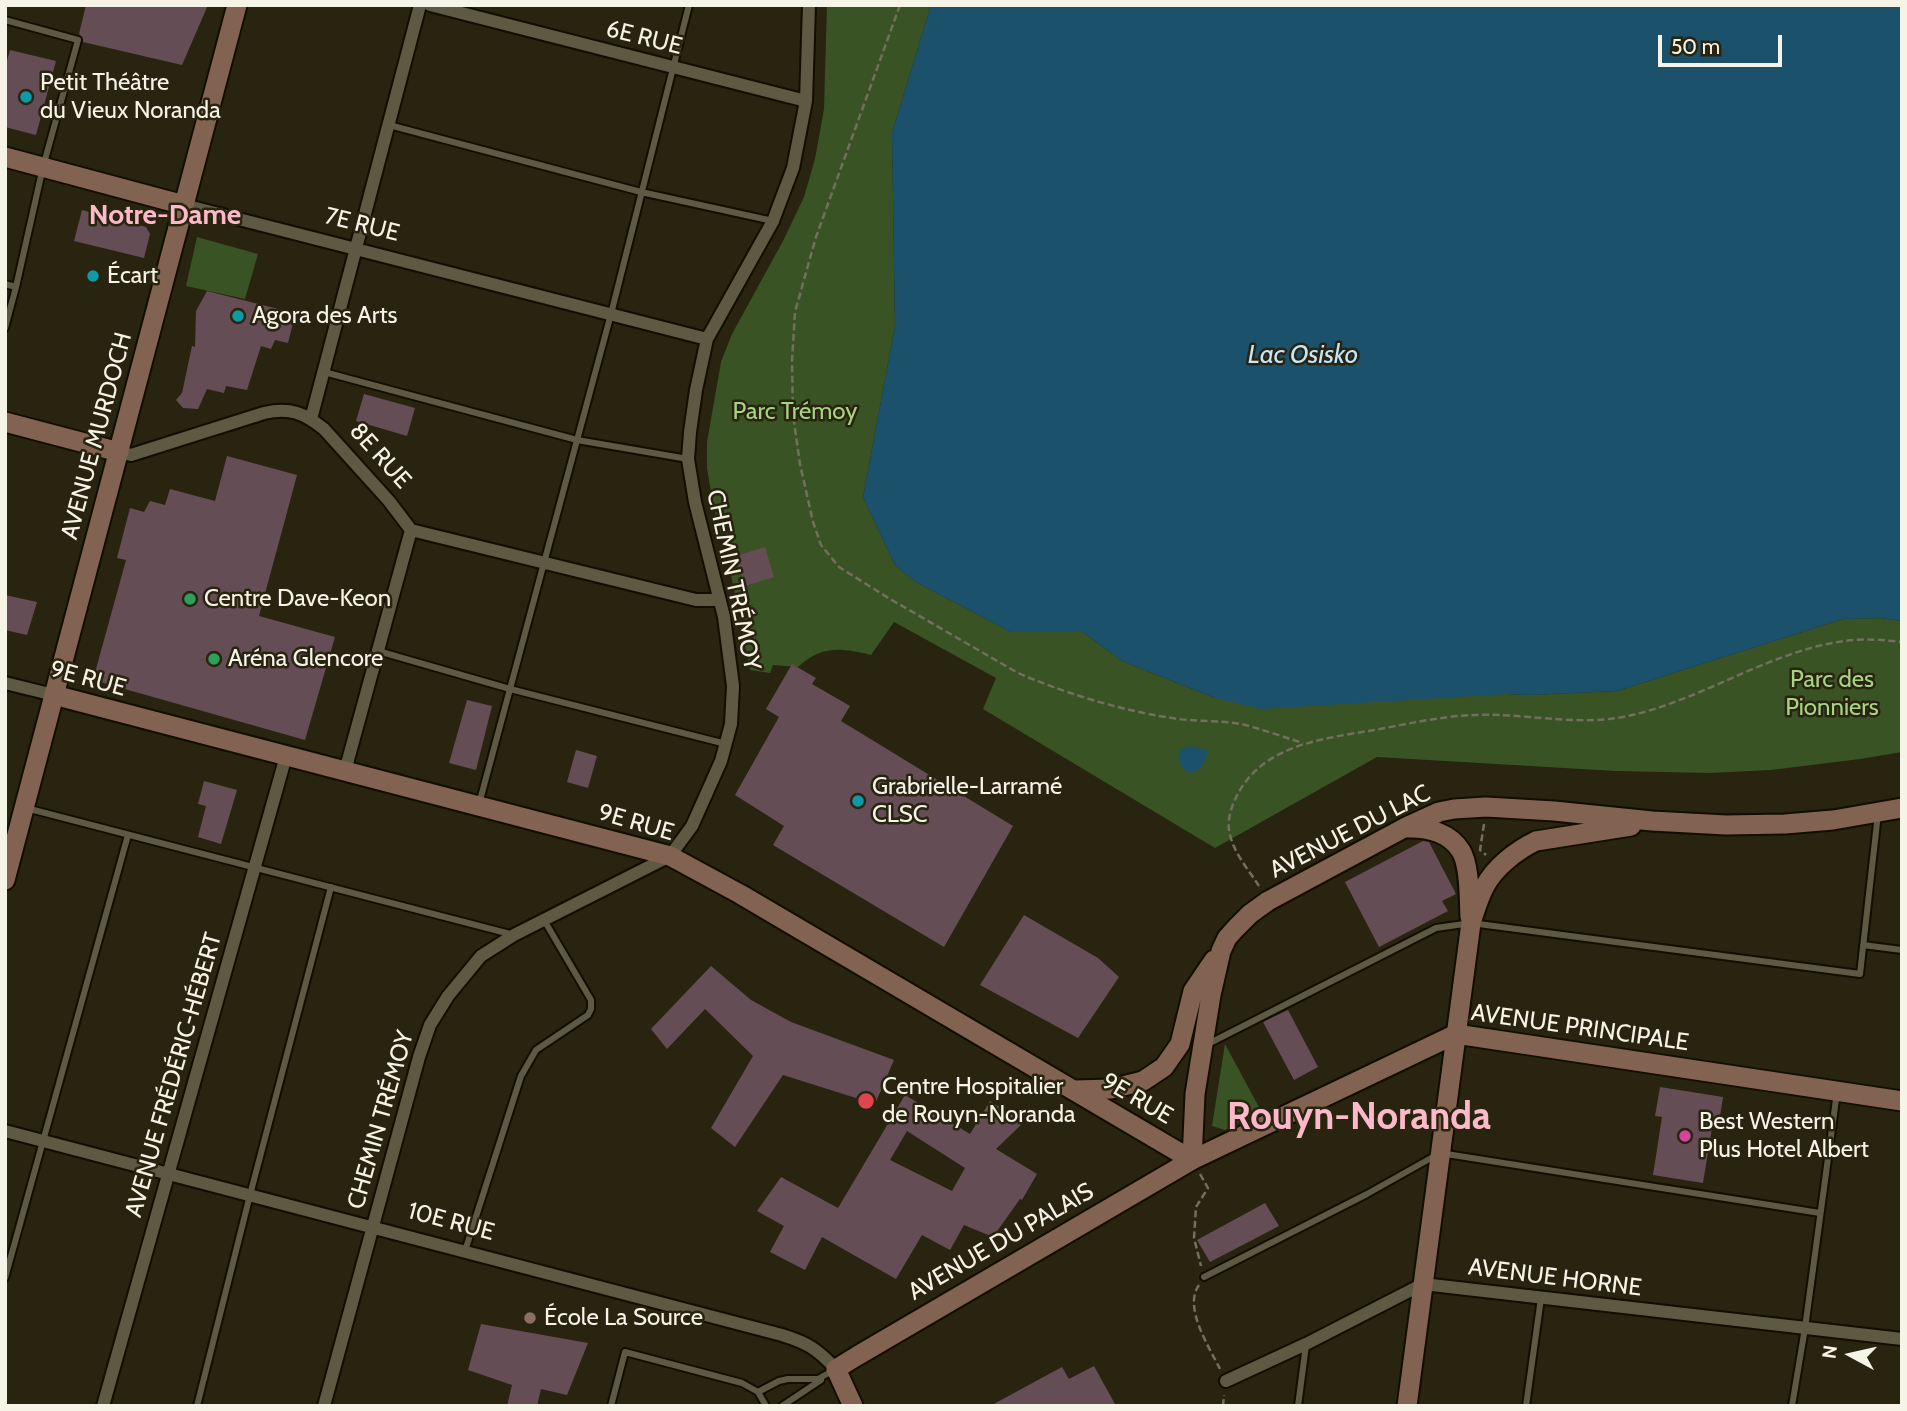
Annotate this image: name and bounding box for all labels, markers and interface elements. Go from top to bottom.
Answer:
street label: 6E RUE [603,15,685,61]
scale bar [1662,21,1786,65]
text: 50 m [1671,34,1720,59]
place label: Petit Théâtre du Vieux Noranda [40,69,221,125]
marker: Petit Théâtre du Vieux Noranda [18,89,34,105]
district label: Notre-Dame [89,199,241,233]
street label: 7E RUE [322,202,402,248]
place label: Écart [107,262,158,290]
marker: Écart [85,268,101,284]
place label: Agora des Arts [252,302,397,330]
marker: Agora des Arts [230,308,246,324]
street label: AVENUE MURDOCH [55,329,139,543]
water label: Lac Osisko [1248,339,1358,371]
park label: Parc Trémoy [733,398,857,426]
street label: 8E RUE [343,417,417,495]
street label: CHEMIN TRÉMOY [700,487,766,673]
place label: Centre Dave-Keon [204,585,391,613]
marker: Centre Dave-Keon [182,591,198,607]
place label: Aréna Glencore [228,645,383,673]
marker: Aréna Glencore [206,651,222,667]
street label: 9E RUE [47,655,129,703]
park label: Parc des Pionniers [1785,666,1879,722]
place label: Grabrielle-Larramé CLSC [872,773,1062,829]
street label: AVENUE DU LAC [1265,779,1435,885]
marker: Grabrielle-Larramé CLSC [850,793,866,809]
street label: 9E RUE [595,798,677,848]
street label: AVENUE FRÉDÉRIC-HÉBERT [120,929,228,1221]
street label: AVENUE PRINCIPALE [1469,998,1691,1058]
street label: CHEMIN TRÉMOY [342,1027,420,1213]
street label: 9E RUE [1096,1067,1178,1131]
place label: Centre Hospitalier de Rouyn-Noranda [882,1073,1075,1129]
marker: Centre Hospitalier de Rouyn-Noranda [856,1091,876,1111]
district label: Rouyn-Noranda [1227,1095,1491,1141]
place label: Best Western Plus Hotel Albert [1699,1108,1869,1164]
marker: Best Western Plus Hotel Albert [1677,1128,1693,1144]
street label: AVENUE DU PALAIS [903,1177,1099,1307]
street label: 10E RUE [405,1197,497,1247]
street label: AVENUE HORNE [1467,1253,1643,1303]
place label: École La Source [544,1304,703,1332]
marker: École La Source [522,1310,538,1326]
north arrow [1816,1320,1886,1390]
text: N [1817,1344,1842,1360]

